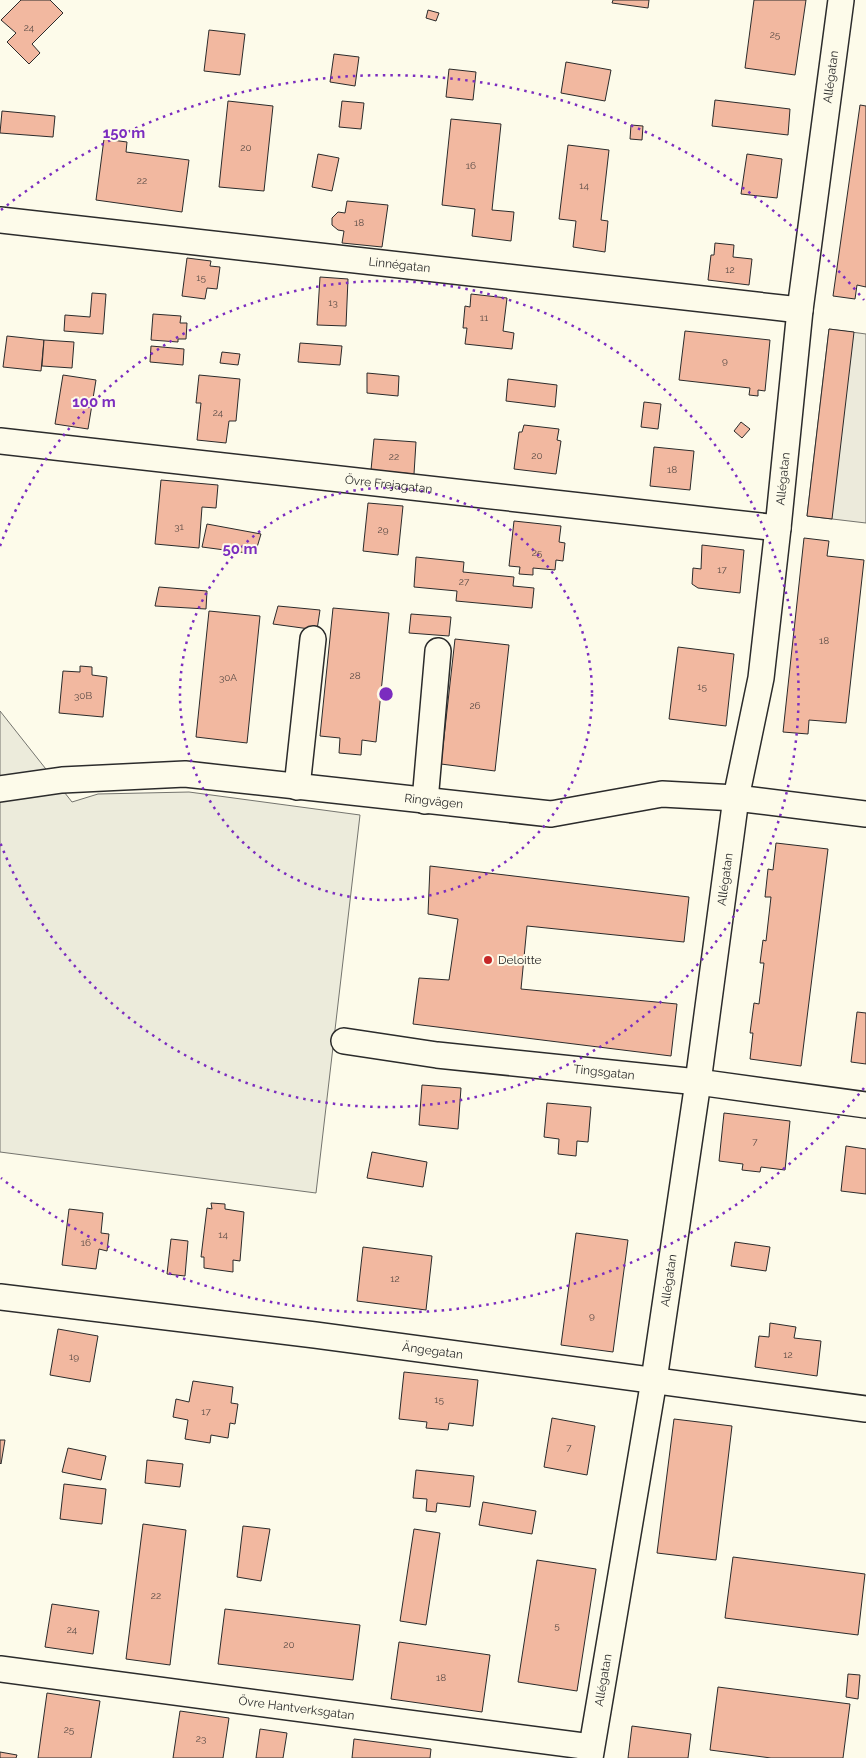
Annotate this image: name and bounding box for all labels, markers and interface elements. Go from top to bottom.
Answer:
house number: 24 [24,22,35,33]
house number: 25 [770,29,781,40]
street label: Allégatan [820,50,841,104]
text: 150 m [103,124,145,142]
house number: 20 [240,142,252,153]
house number: 16 [466,160,476,171]
house number: 22 [137,175,147,186]
house number: 14 [579,180,589,191]
house number: 18 [354,217,364,228]
street label: Linnégatan [368,255,431,275]
house number: 12 [725,264,735,275]
house number: 15 [196,272,206,283]
house number: 13 [328,297,338,308]
house number: 11 [480,312,489,323]
house number: 9 [722,355,728,366]
text: 100 m [72,393,116,411]
house number: 24 [213,407,224,418]
house number: 20 [531,450,543,461]
house number: 22 [389,451,399,462]
street label: Allégatan [773,452,793,506]
house number: 18 [667,464,677,475]
street label: Övre Frejagatan [344,473,433,496]
house number: 31 [174,521,185,532]
house number: 29 [377,524,389,535]
text: 50 m [222,540,258,558]
house number: 25 [532,547,543,558]
house number: 17 [717,564,727,575]
house number: 27 [459,576,470,587]
house number: 18 [819,635,829,646]
house number: 28 [349,670,361,681]
house number: 30A [219,672,237,683]
house number: 15 [697,681,707,692]
centre of rings [377,685,395,703]
house number: 30B [74,690,92,701]
house number: 26 [469,700,481,711]
street label: Ringvägen [404,791,464,811]
street label: Allégatan [715,852,736,907]
place label: Deloitte [498,953,542,967]
marker: Deloitte [482,954,494,966]
street label: Tingsgatan [573,1062,635,1082]
house number: 7 [752,1136,758,1147]
house number: 14 [218,1229,228,1240]
house number: 16 [81,1237,91,1248]
street label: Allégatan [658,1253,680,1308]
house number: 12 [390,1273,400,1284]
house number: 9 [589,1310,595,1321]
street label: Ängegatan [401,1340,464,1362]
house number: 12 [783,1349,793,1360]
house number: 19 [69,1351,79,1362]
house number: 15 [434,1394,444,1405]
house number: 17 [201,1406,211,1417]
house number: 7 [566,1442,572,1453]
house number: 22 [151,1590,161,1601]
house number: 5 [554,1620,560,1631]
house number: 24 [67,1624,78,1635]
house number: 20 [283,1639,295,1650]
street label: Allégatan [592,1653,615,1708]
house number: 18 [436,1672,446,1683]
street label: Övre Hantverksgatan [238,1694,355,1723]
house number: 25 [64,1724,75,1735]
house number: 23 [196,1733,206,1744]

